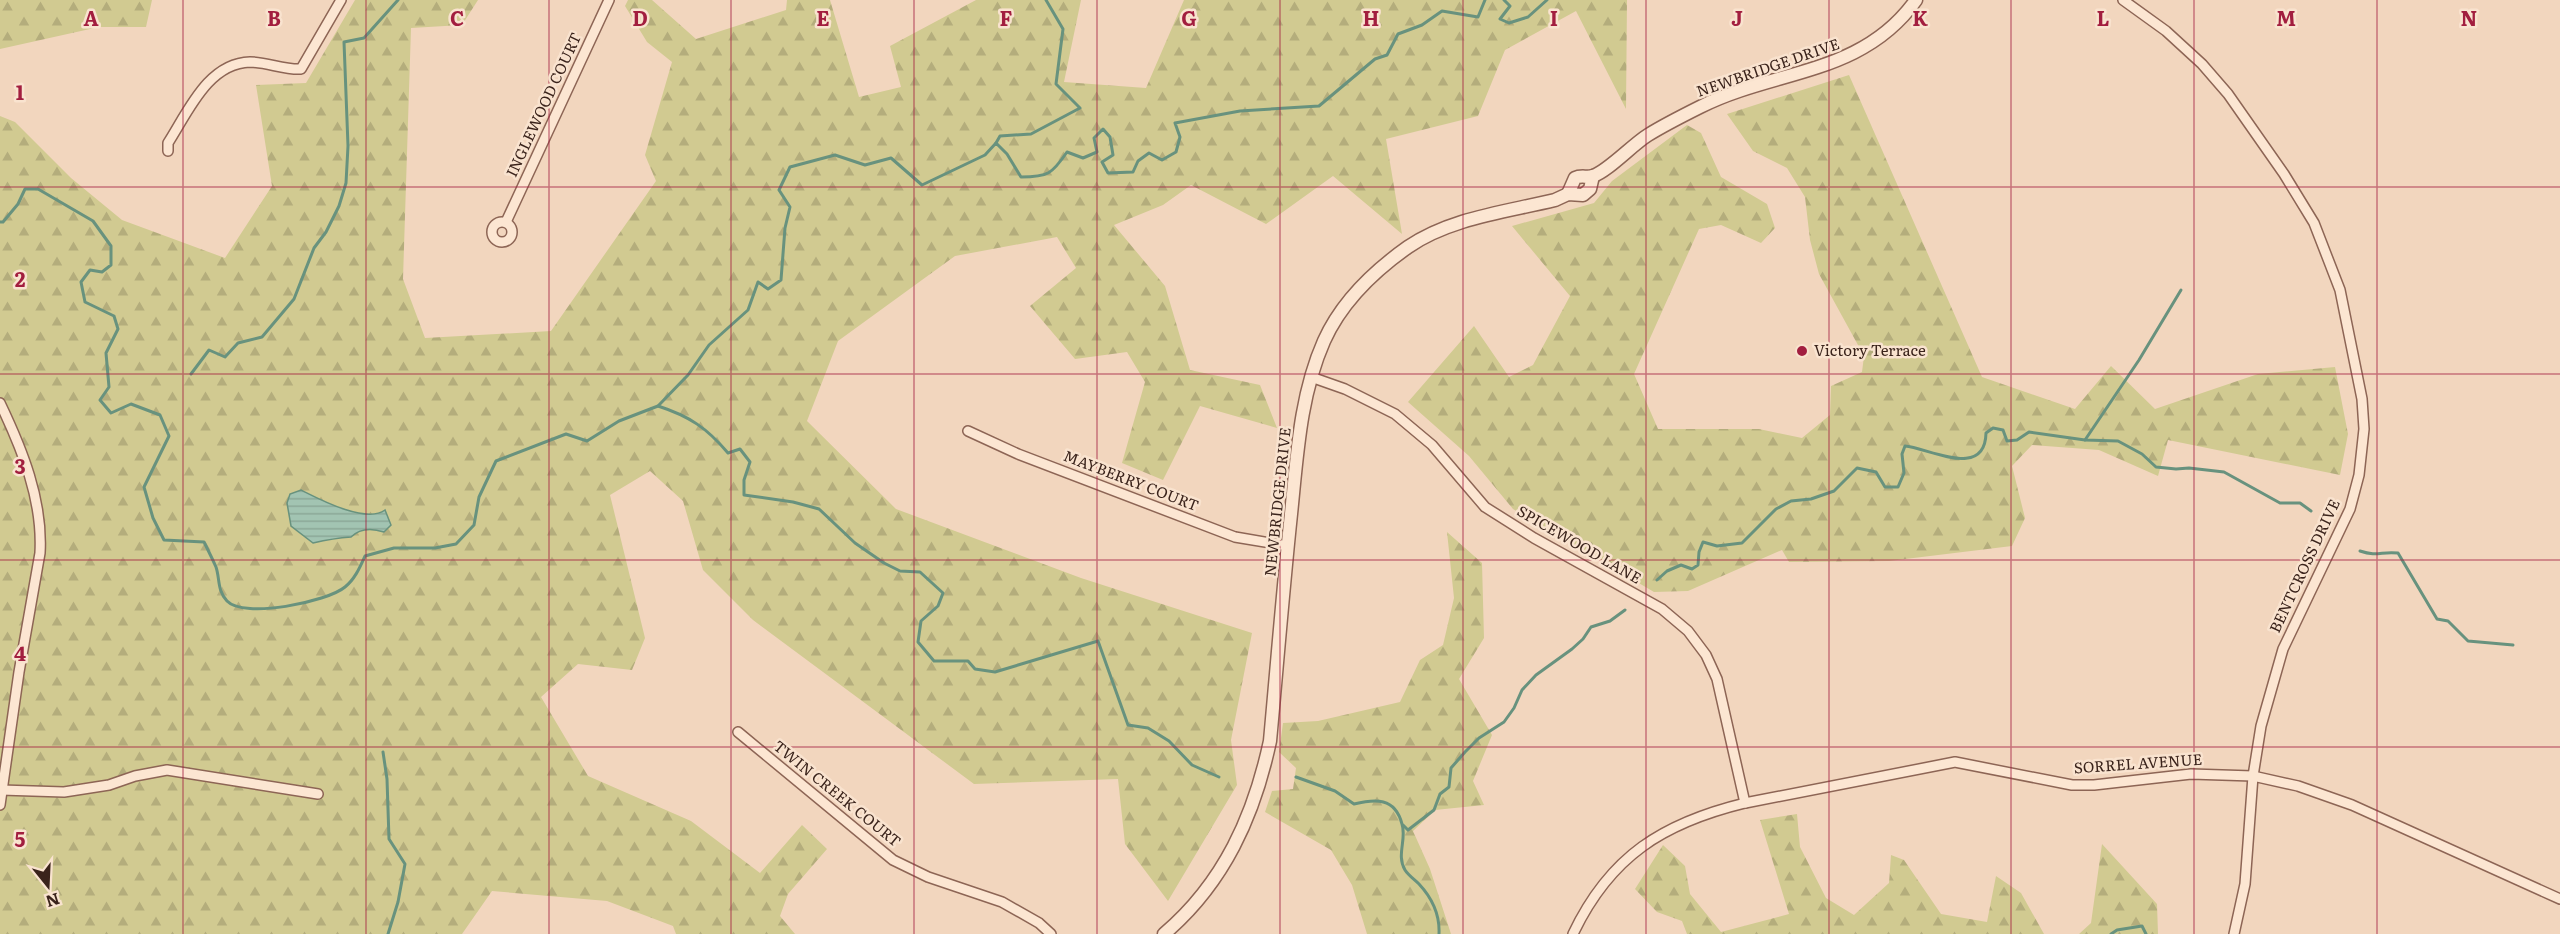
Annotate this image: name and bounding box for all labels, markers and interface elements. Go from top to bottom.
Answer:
text: A [83,2,99,32]
text: B [267,2,281,32]
text: C [450,2,464,32]
text: D [632,2,648,32]
text: E [816,2,830,32]
text: F [1000,2,1013,32]
text: G [1181,2,1197,32]
text: H [1363,2,1379,32]
text: I [1550,2,1558,32]
text: J [1731,2,1743,32]
text: K [1912,2,1928,32]
text: L [2097,2,2110,32]
text: M [2276,2,2296,32]
text: N [2461,2,2477,32]
street label: INGLEWOOD COURT [499,28,586,180]
street label: NEWBRIDGE DRIVE [1693,31,1842,102]
text: 1 [16,76,24,106]
text: 2 [15,263,26,293]
place label: Victory Terrace [1814,338,1926,361]
marker: Victory Terrace [1795,344,1809,358]
street label: NEWBRIDGE DRIVE [1257,426,1296,578]
street label: MAYBERRY COURT [1061,443,1203,516]
text: 3 [14,450,26,480]
street label: BENTCROSS DRIVE [2263,495,2345,636]
street label: SPICEWOOD LANE [1513,499,1646,589]
text: 4 [14,637,26,667]
street label: TWIN CREEK COURT [769,734,907,852]
street label: SORREL AVENUE [2073,747,2203,778]
text: 5 [15,823,26,853]
north arrow [18,856,78,916]
text: N [43,888,63,915]

